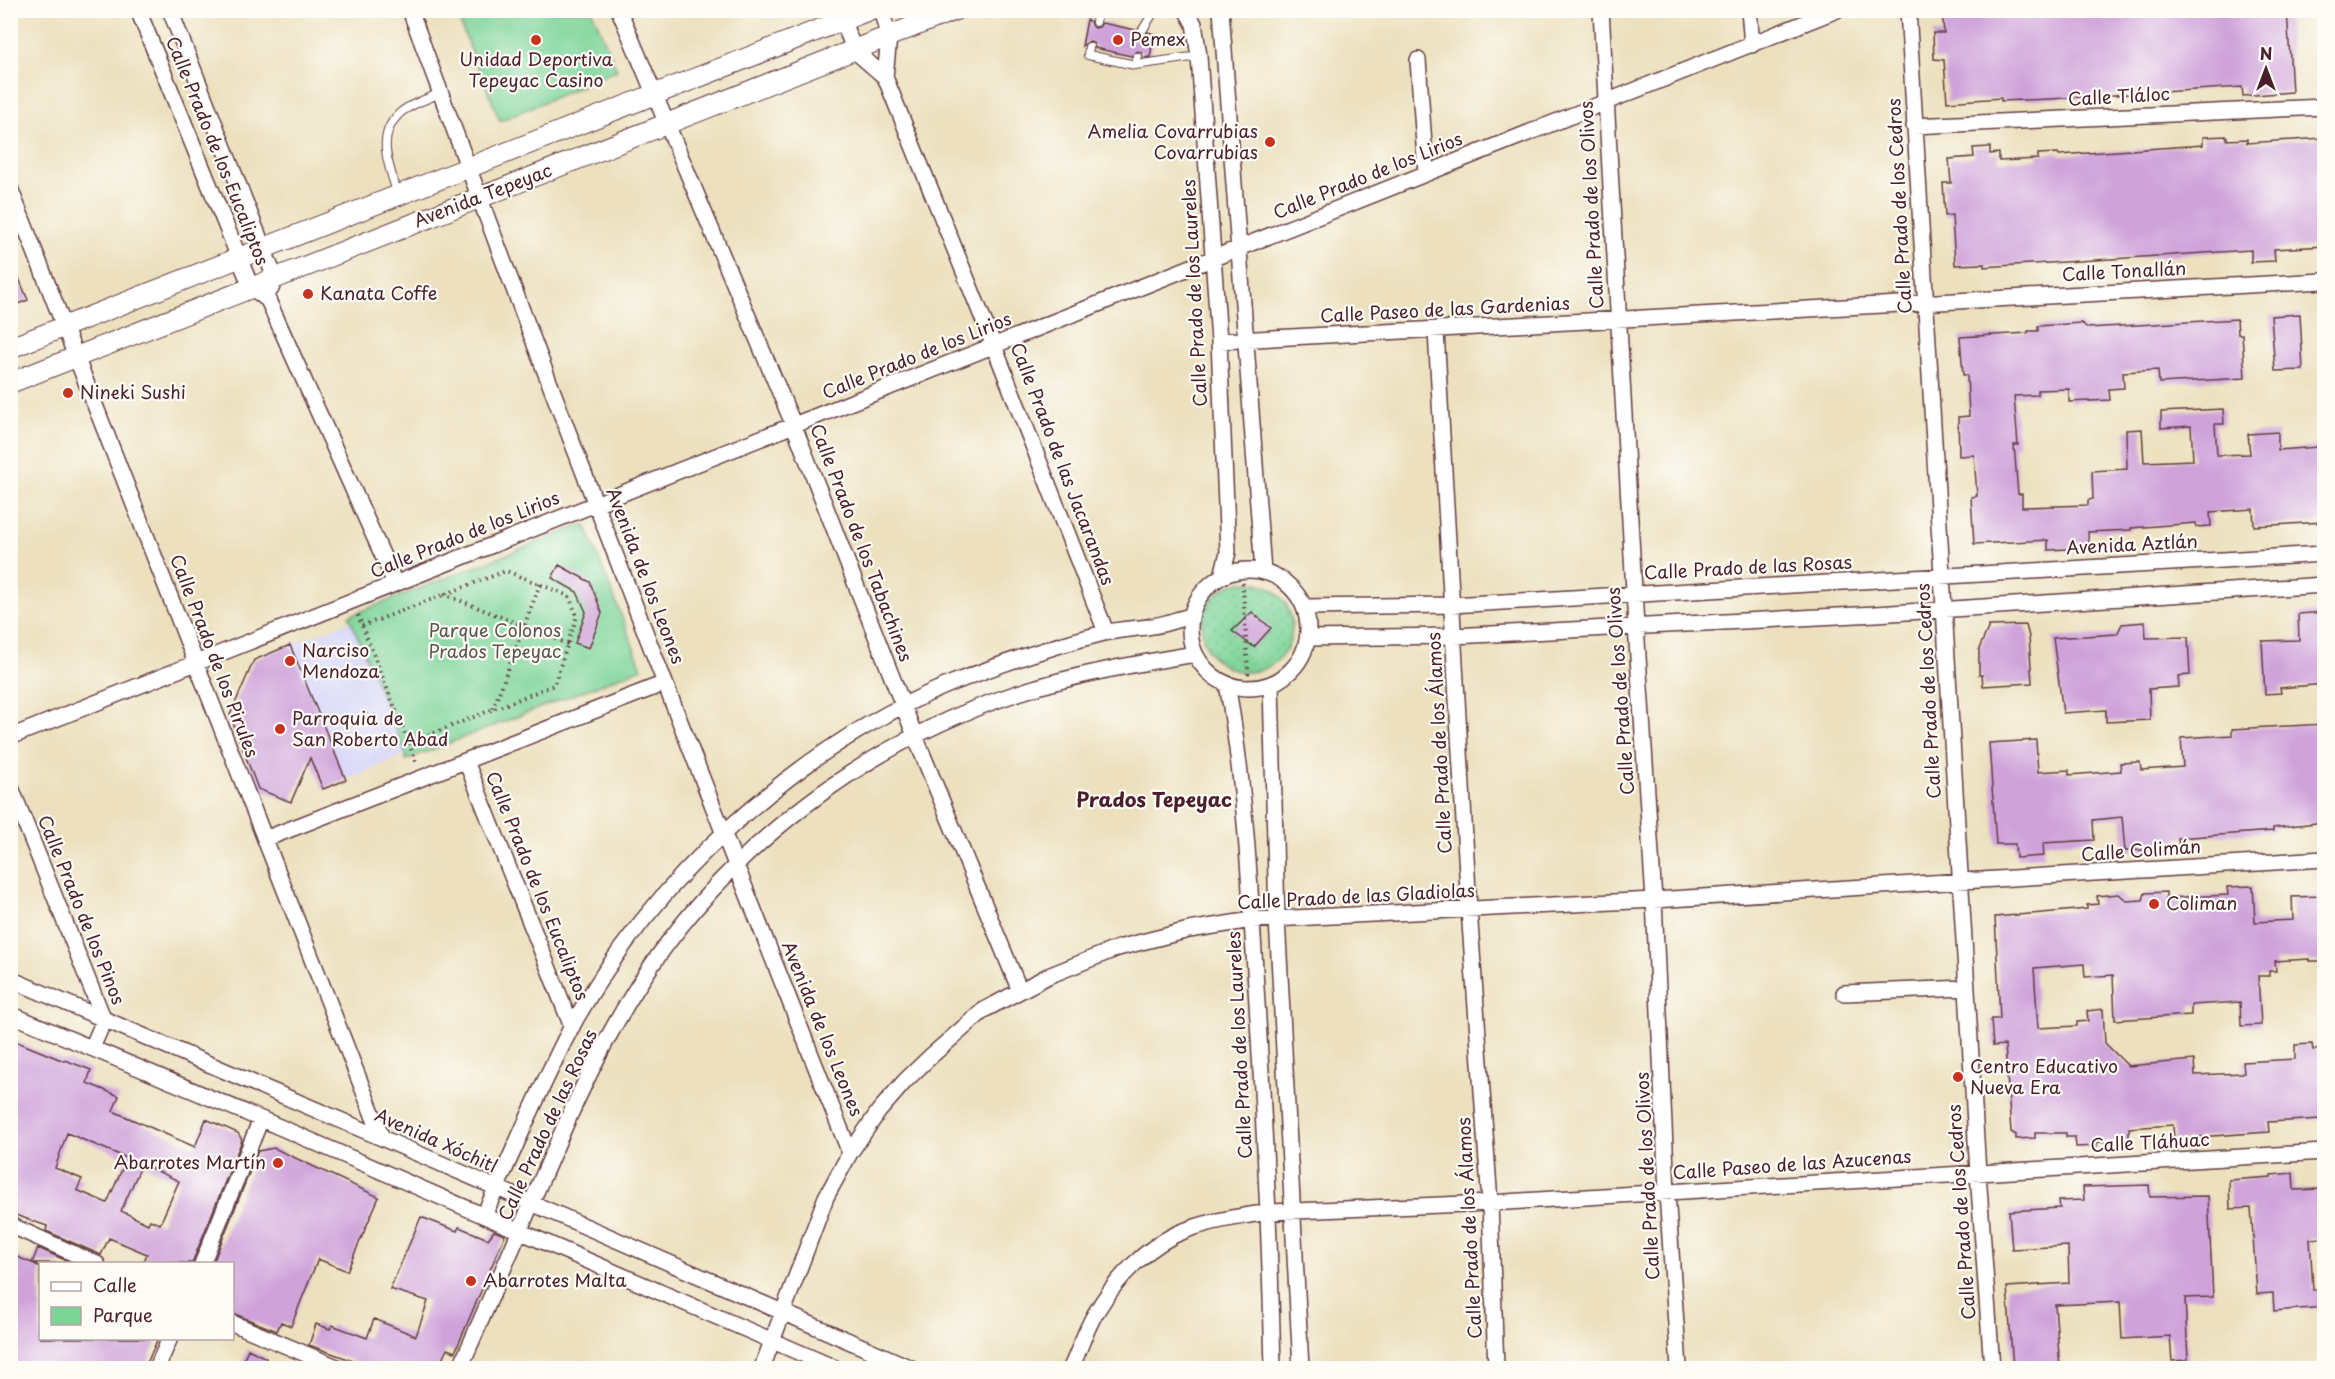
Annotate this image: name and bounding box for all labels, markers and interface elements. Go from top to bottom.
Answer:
place label: Pemex [1130,25,1185,52]
street label: Calle Prado de los Eucaliptos [160,32,277,269]
marker: Unidad Deportiva Tepeyac Casino [529,33,543,47]
marker: Pemex [1111,33,1125,47]
north arrow [2236,39,2296,99]
text: N [2260,41,2272,65]
place label: Unidad Deportiva Tepeyac Casino [459,45,613,93]
street label: Calle Tláloc [2067,79,2171,112]
street label: Calle Prado de los Cedros [1879,97,1918,315]
street label: Calle Prado de los Olivos [1572,100,1609,310]
place label: Amelia Covarrubias Covarrubias [1087,117,1258,165]
street label: Calle Prado de los Lirios [1269,124,1466,225]
marker: Amelia Covarrubias Covarrubias [1263,135,1277,149]
street label: Avenida Tepeyac [410,156,555,233]
street label: Calle Prado de los Laureles [1174,178,1213,408]
street label: Calle Tonallán [2061,254,2187,287]
place label: Kanata Coffe [320,279,437,306]
marker: Kanata Coffe [301,287,315,301]
street label: Calle Paseo de las Gardenias [1319,288,1570,329]
street label: Calle Prado de los Lirios [818,304,1015,405]
street label: Calle Prado de las Jacarandas [1005,338,1122,589]
place label: Nineki Sushi [80,378,186,405]
marker: Nineki Sushi [61,386,75,400]
street label: Calle Prado de los Tabachines [804,420,920,665]
street label: Calle Prado de los Lirios [366,483,563,584]
street label: Avenida de los Leones [600,483,693,668]
street label: Avenida Aztlán [2065,527,2198,560]
street label: Calle Prado de las Rosas [1643,548,1853,585]
street label: Calle Prado de los Pirules [164,550,267,761]
street label: Calle Prado de los Cedros [1908,582,1947,800]
street label: Calle Prado de los Olivos [1599,586,1640,796]
park label: Parque Colonos Prados Tepeyac [428,616,562,664]
street label: Calle Prado de los Álamos [1419,632,1458,855]
place label: Narciso Mendoza [302,636,380,684]
marker: Narciso Mendoza [283,654,297,668]
place label: Parroquia de San Roberto Abad [292,704,448,752]
marker: Parroquia de San Roberto Abad [273,722,287,736]
street label: Calle Prado de los Eucaliptos [480,767,597,1004]
district label: Prados Tepeyac [1076,784,1232,814]
street label: Calle Prado de los Pinos [32,811,133,1008]
street label: Calle Colimán [2080,832,2202,867]
street label: Calle Prado de las Gladiolas [1236,876,1476,915]
place label: Coliman [2166,889,2237,916]
marker: Coliman [2147,897,2161,911]
street label: Calle Prado de los Laureles [1219,930,1258,1160]
street label: Avenida de los Leones [776,937,871,1120]
street label: Calle Prado de las Rosas [490,1024,603,1225]
place label: Centro Educativo Nueva Era [1970,1052,2118,1100]
marker: Centro Educativo Nueva Era [1951,1070,1965,1084]
street label: Calle Prado de los Olivos [1628,1071,1665,1281]
street label: Avenida Xóchitl [371,1101,502,1179]
street label: Calle Prado de los Cedros [1940,1103,1982,1321]
street label: Calle Prado de los Álamos [1449,1117,1488,1340]
street label: Calle Tláhuac [2090,1125,2210,1158]
street label: Calle Paseo de las Azucenas [1672,1142,1912,1185]
place label: Abarrotes Martín [114,1148,266,1175]
marker: Abarrotes Martín [271,1156,285,1170]
legend [39,1262,234,1340]
place label: Abarrotes Malta [483,1266,627,1293]
text: Calle [93,1271,137,1298]
marker: Abarrotes Malta [464,1274,478,1288]
text: Parque [93,1301,153,1328]

